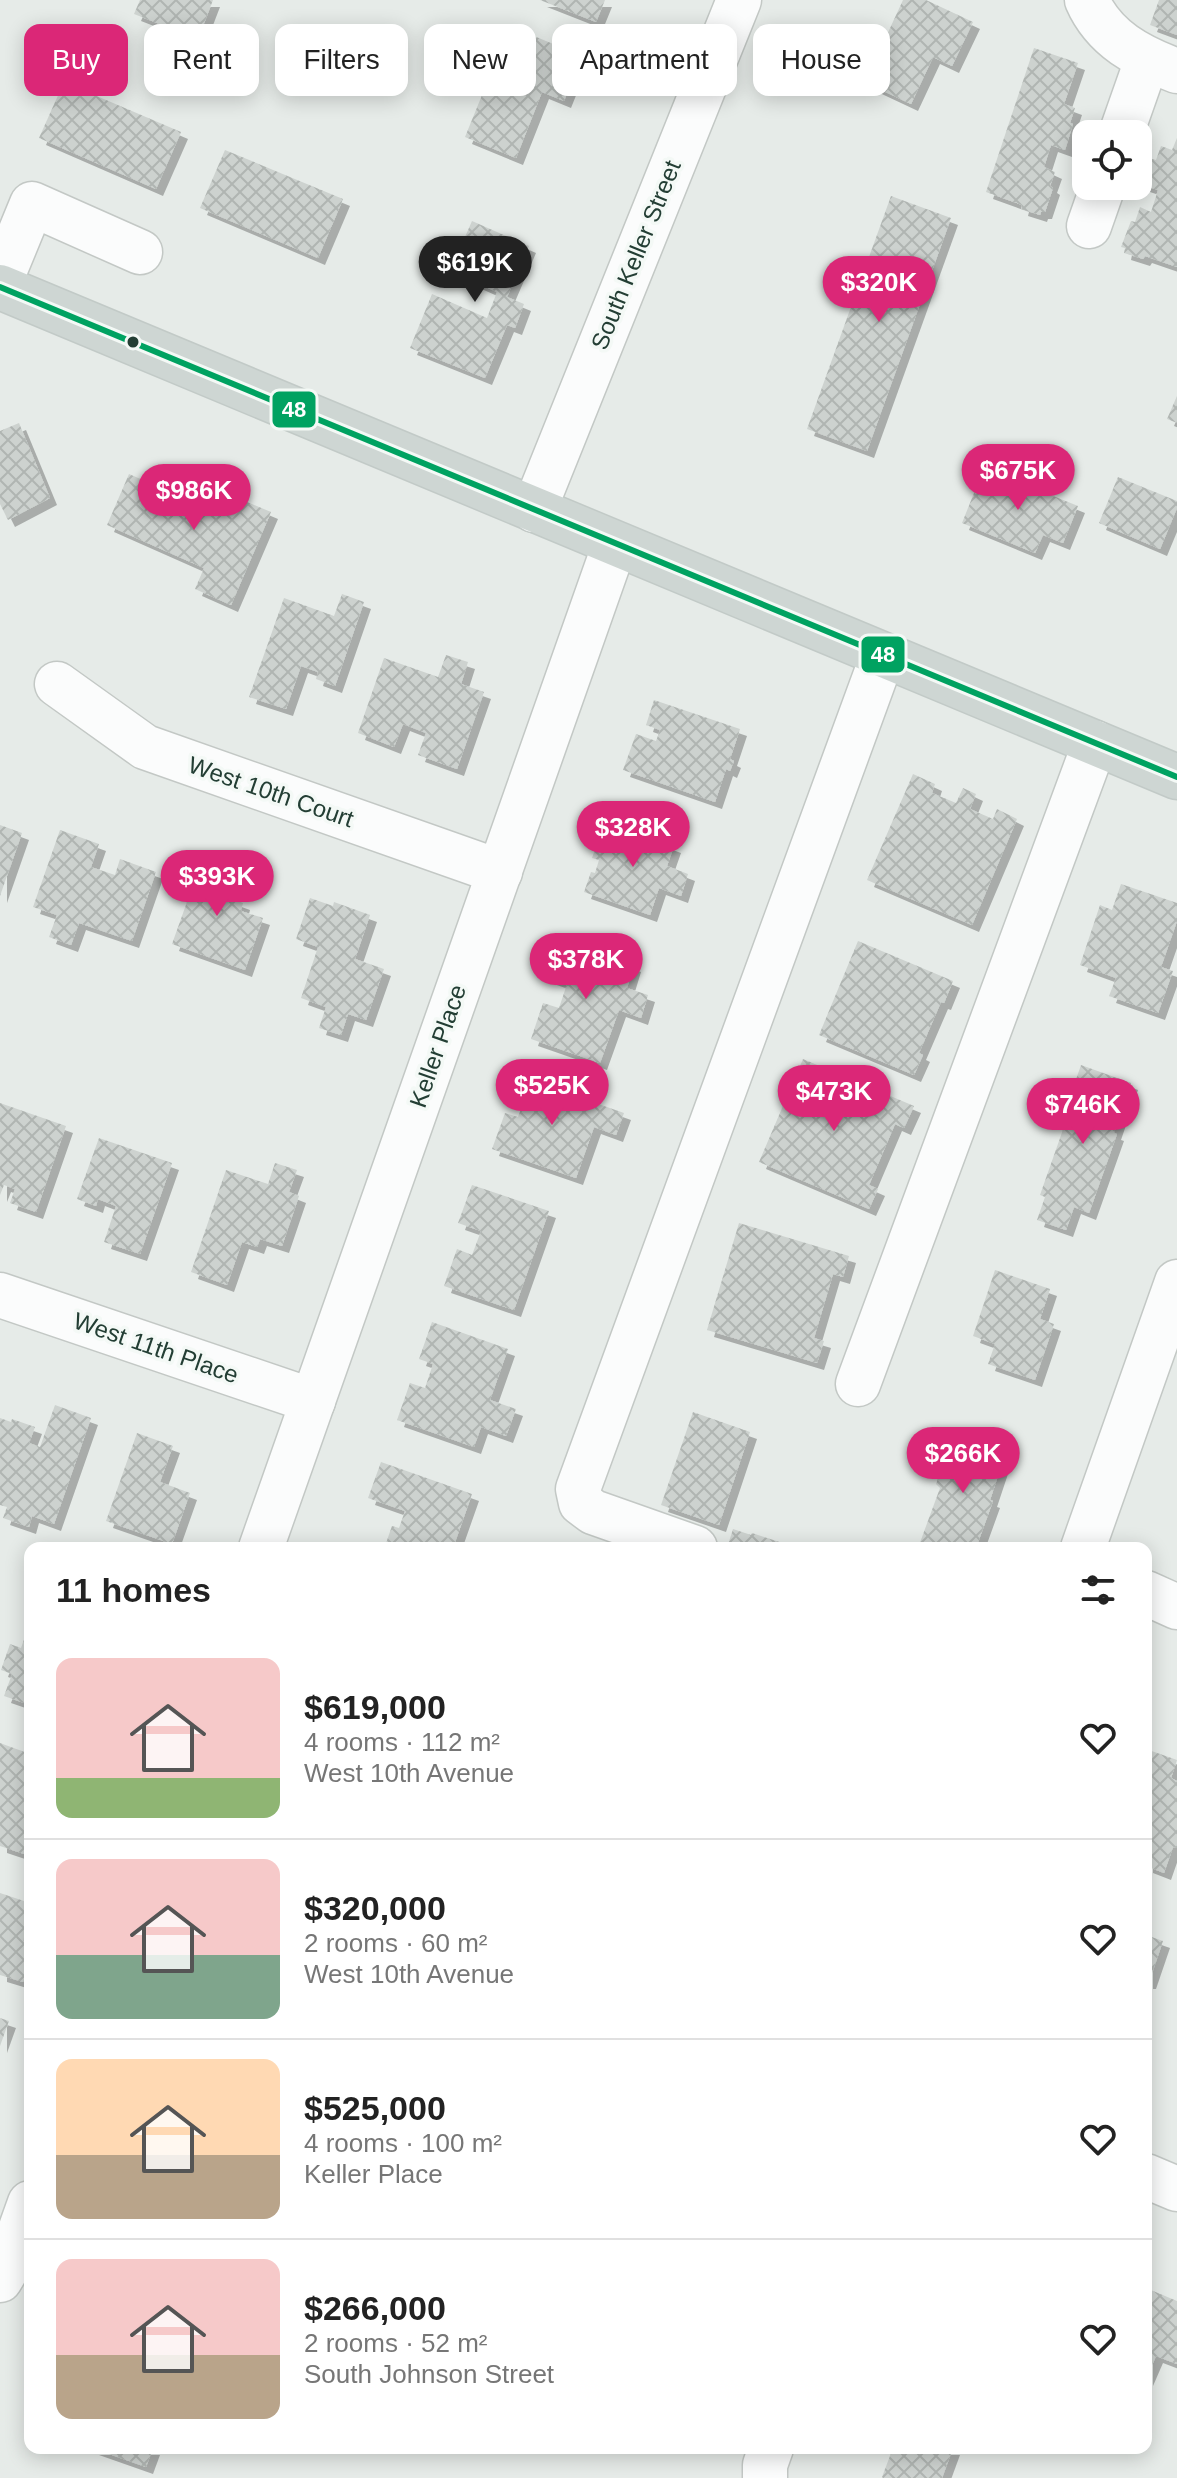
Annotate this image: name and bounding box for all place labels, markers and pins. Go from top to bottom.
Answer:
pin: $619K [419,236,531,304]
pin: $320K [823,256,935,324]
unlabelled marker [125,334,141,350]
pin: $675K [962,444,1074,512]
pin: $986K [138,464,250,532]
pin: $328K [577,801,689,869]
pin: $393K [161,850,273,918]
pin: $378K [530,933,642,1001]
pin: $525K [496,1059,608,1127]
pin: $473K [778,1065,890,1133]
pin: $746K [1027,1078,1139,1146]
pin: $266K [907,1427,1019,1495]

